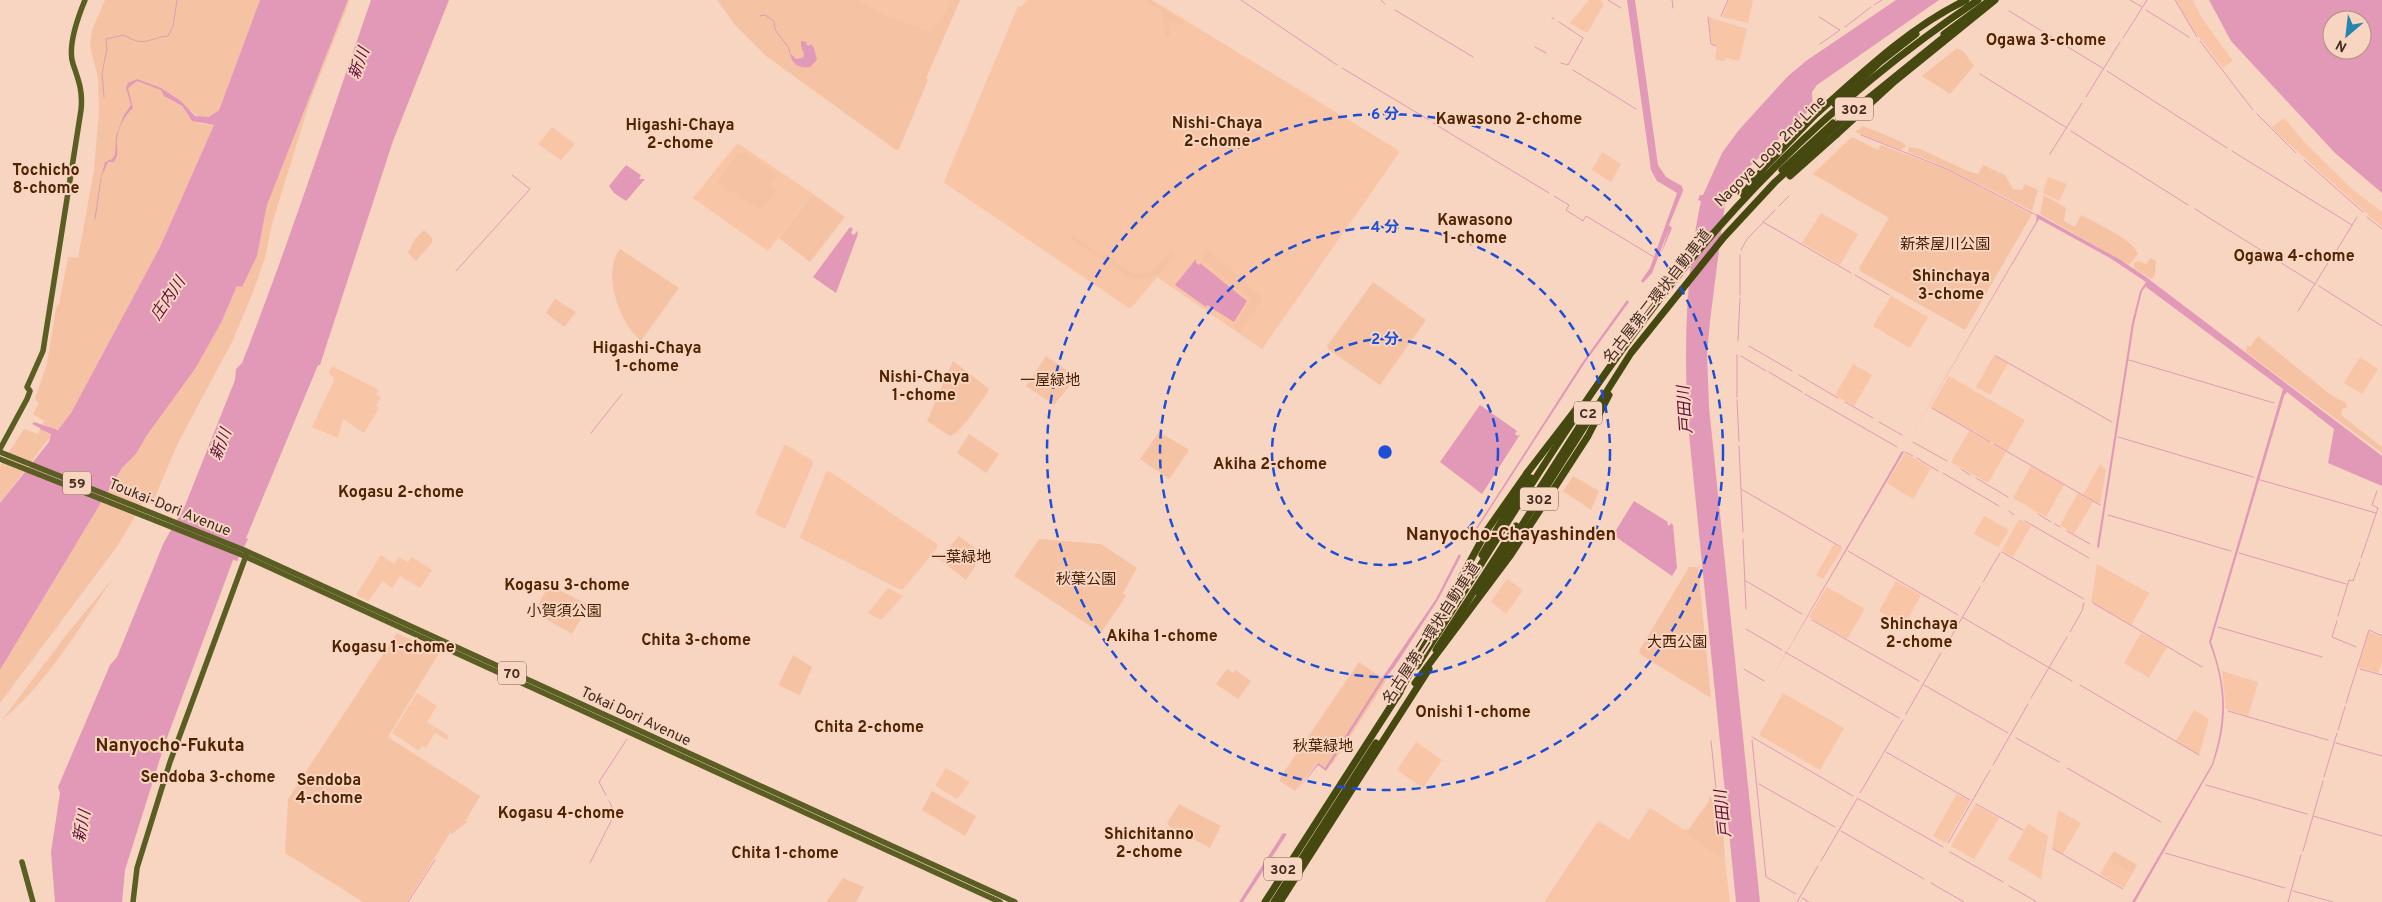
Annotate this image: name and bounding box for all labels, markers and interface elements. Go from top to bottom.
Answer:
north arrow [2322,10,2372,60]
district label: Ogawa 3-chome [1986,31,2106,51]
text: N [2333,35,2350,55]
water label: 新川 [345,43,375,82]
street label: Nagoya Loop 2nd Line [1711,92,1831,212]
road number: 302 [1835,98,1873,120]
text: 6 分 [1371,106,1399,125]
district label: Kawasono 2-chome [1436,110,1582,130]
district label: Nishi-Chaya 2-chome [1172,114,1262,152]
district label: Higashi-Chaya 2-chome [626,116,734,154]
district label: Tochicho 8-chome [12,161,80,199]
district label: Kawasono 1-chome [1437,211,1513,249]
text: 4 分 [1371,219,1399,238]
street label: 名古屋第二環状自動車道 [1599,225,1716,368]
park label: 新茶屋川公園 [1900,236,1990,255]
district label: Ogawa 4-chome [2233,247,2355,267]
district label: Shinchaya 3-chome [1912,267,1990,305]
water label: 庄内川 [147,272,191,325]
text: 2 分 [1371,331,1399,350]
district label: Higashi-Chaya 1-chome [593,339,701,377]
district label: Nishi-Chaya 1-chome [879,368,969,406]
park label: 一屋緑地 [1020,372,1080,391]
water label: 戸田川 [1674,383,1698,435]
road number: C2 [1574,402,1602,424]
water label: 新川 [207,424,238,463]
centre of rings [1376,443,1394,461]
district label: Akiha 2-chome [1213,455,1327,475]
road number: 59 [63,472,91,494]
street label: Toukai-Dori Avenue [105,475,233,542]
district label: Kogasu 2-chome [338,483,464,503]
road number: 302 [1520,488,1558,510]
district label: Nanyocho-Chayashinden [1406,524,1616,547]
park label: 一葉緑地 [931,549,991,568]
street label: 名古屋第二環状自動車道 [1379,559,1485,708]
park label: 秋葉公園 [1056,571,1116,590]
district label: Kogasu 3-chome [504,576,630,596]
park label: 小賀須公園 [526,603,602,622]
district label: Shinchaya 2-chome [1880,615,1958,653]
district label: Akiha 1-chome [1106,627,1218,647]
district label: Chita 3-chome [641,631,751,651]
park label: 大西公園 [1647,634,1707,653]
district label: Kogasu 1-chome [331,638,455,658]
road number: 70 [498,661,526,684]
street label: Tokai Dori Avenue [577,683,694,751]
district label: Onishi 1-chome [1415,703,1531,723]
district label: Chita 2-chome [814,718,924,738]
district label: Nanyocho-Fukuta [96,735,244,758]
park label: 秋葉緑地 [1293,738,1353,757]
district label: Sendoba 3-chome [141,768,276,788]
district label: Sendoba 4-chome [295,771,363,809]
water label: 戸田川 [1711,787,1736,839]
district label: Kogasu 4-chome [498,804,624,824]
water label: 新川 [70,807,96,844]
district label: Shichitanno 2-chome [1104,825,1194,863]
district label: Chita 1-chome [731,844,839,864]
road number: 302 [1264,858,1302,881]

